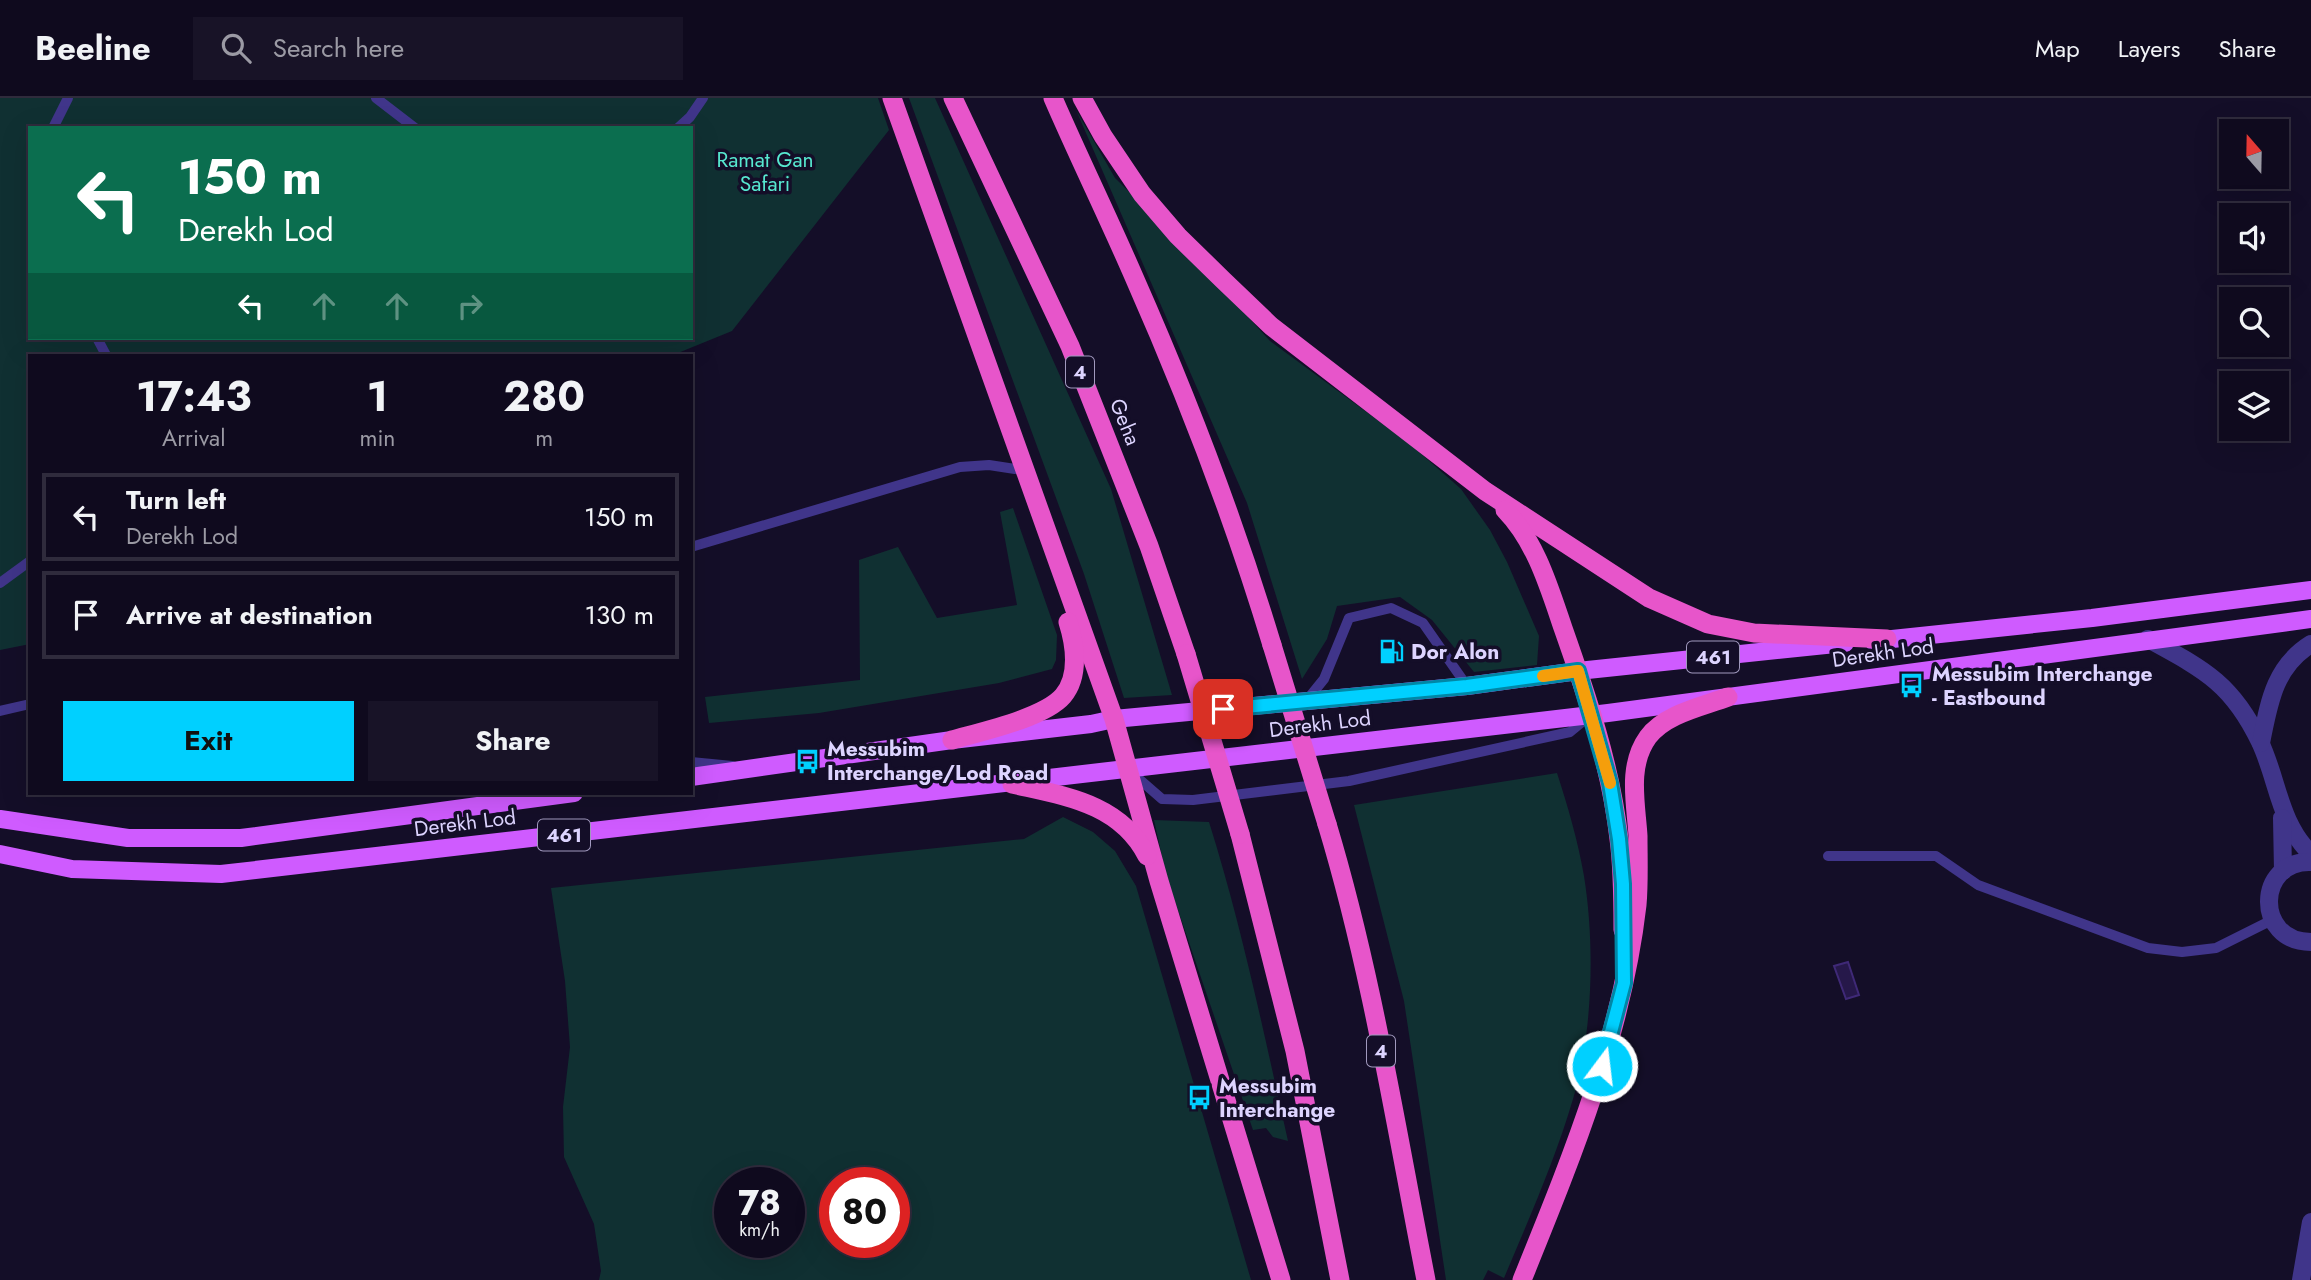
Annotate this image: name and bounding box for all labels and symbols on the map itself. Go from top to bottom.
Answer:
north arrow [2219,119,2289,189]
park label: Ramat Gan Safari [716,145,814,199]
road number: 4 [1066,356,1094,388]
street label: Geha [1102,394,1148,450]
street label: Derekh Lod [1830,631,1936,675]
place label: Dor Alon [1411,637,1499,667]
fuel station icon: Dor Alon [1377,638,1405,666]
road number: 461 [1687,642,1739,672]
place label: Messubim Interchange - Eastbound [1932,659,2153,713]
bus stop icon: Messubim Interchange - Eastbound [1898,672,1926,700]
pin [1193,679,1253,739]
street label: Derekh Lod [1267,703,1373,745]
place label: Messubim Interchange/Lod Road [827,734,1048,788]
bus stop icon: Messubim Interchange/Lod Road [793,747,821,775]
street label: Derekh Lod [412,802,518,844]
road number: 461 [538,820,590,850]
position arrow [1565,1029,1639,1103]
road number: 4 [1367,1035,1395,1066]
place label: Messubim Interchange [1219,1071,1335,1125]
bus stop icon: Messubim Interchange [1185,1084,1213,1112]
speed limit sign: 80 [819,1167,910,1258]

